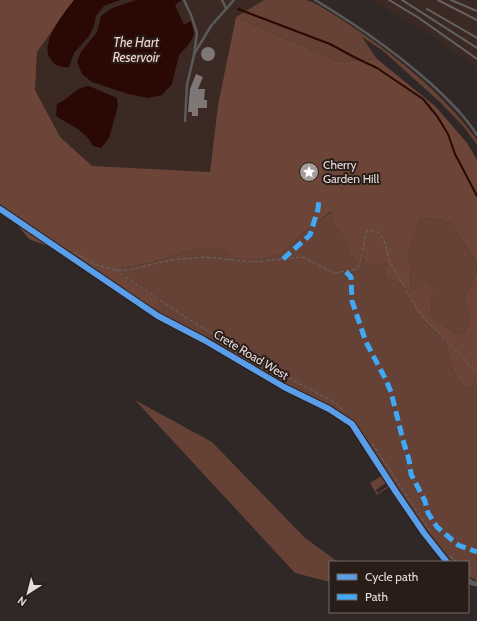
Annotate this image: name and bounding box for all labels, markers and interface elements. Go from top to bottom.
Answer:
water label: The Hart Reservoir [112,34,161,65]
place label: Cherry Garden Hill [323,157,379,186]
place icon: Cherry Garden Hill [298,161,320,183]
street label: Crete Road West [211,326,291,383]
legend [329,561,469,613]
text: Cycle path [365,569,418,584]
north arrow [8,573,48,613]
text: Path [365,589,388,604]
text: N [15,593,29,609]

